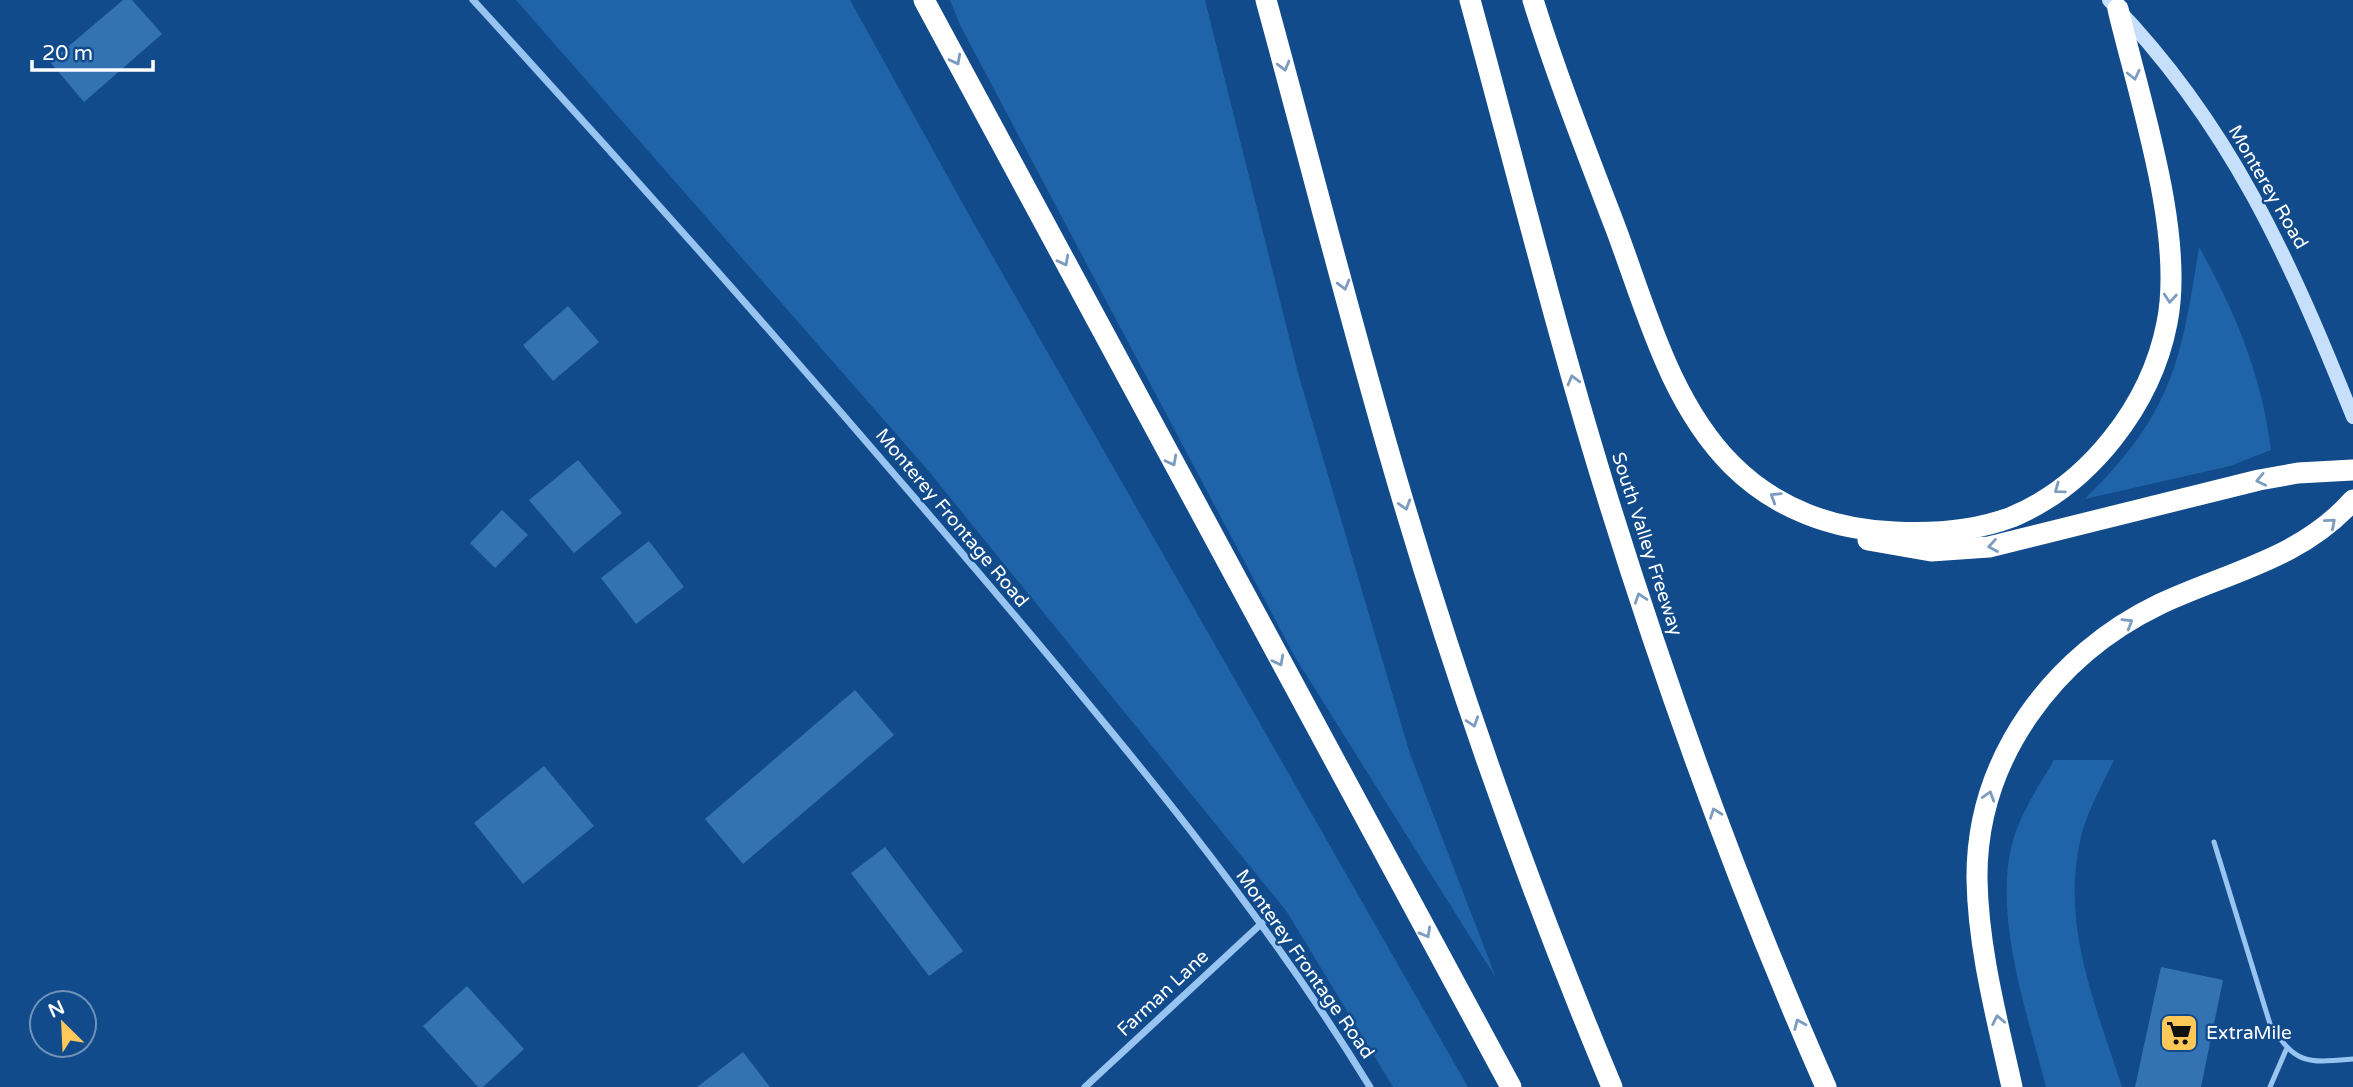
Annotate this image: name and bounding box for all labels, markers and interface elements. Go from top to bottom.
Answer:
scale bar [32,28,152,72]
text: 20 m [42,41,93,66]
one-way arrow [948,53,961,65]
one-way arrow [1276,60,1290,72]
one-way arrow [2126,69,2140,81]
street label: Monterey Road [2224,121,2312,253]
one-way arrow [1056,253,1069,266]
one-way arrow [1336,279,1350,291]
one-way arrow [2163,293,2178,304]
one-way arrow [1567,375,1582,387]
street label: Monterey Frontage Road [871,424,1033,612]
street label: South Valley Freeway [1607,449,1687,639]
one-way arrow [1163,454,1177,466]
one-way arrow [2255,472,2267,487]
one-way arrow [2054,481,2067,493]
one-way arrow [1769,492,1782,505]
one-way arrow [1396,498,1411,510]
one-way arrow [2323,519,2336,531]
one-way arrow [1987,538,1999,553]
one-way arrow [1633,592,1648,604]
one-way arrow [2121,618,2134,631]
one-way arrow [1271,654,1284,667]
one-way arrow [1465,715,1479,727]
one-way arrow [1981,790,1996,802]
one-way arrow [1709,807,1723,819]
street label: Monterey Frontage Road [1231,865,1379,1063]
one-way arrow [1418,926,1431,938]
street label: Farman Lane [1113,945,1213,1041]
north arrow [28,989,98,1059]
text: N [45,996,68,1023]
supermarket icon: ExtraMile [2158,1012,2200,1054]
one-way arrow [1991,1014,2006,1026]
one-way arrow [1793,1019,1807,1031]
place label: ExtraMile [2206,1022,2292,1044]

